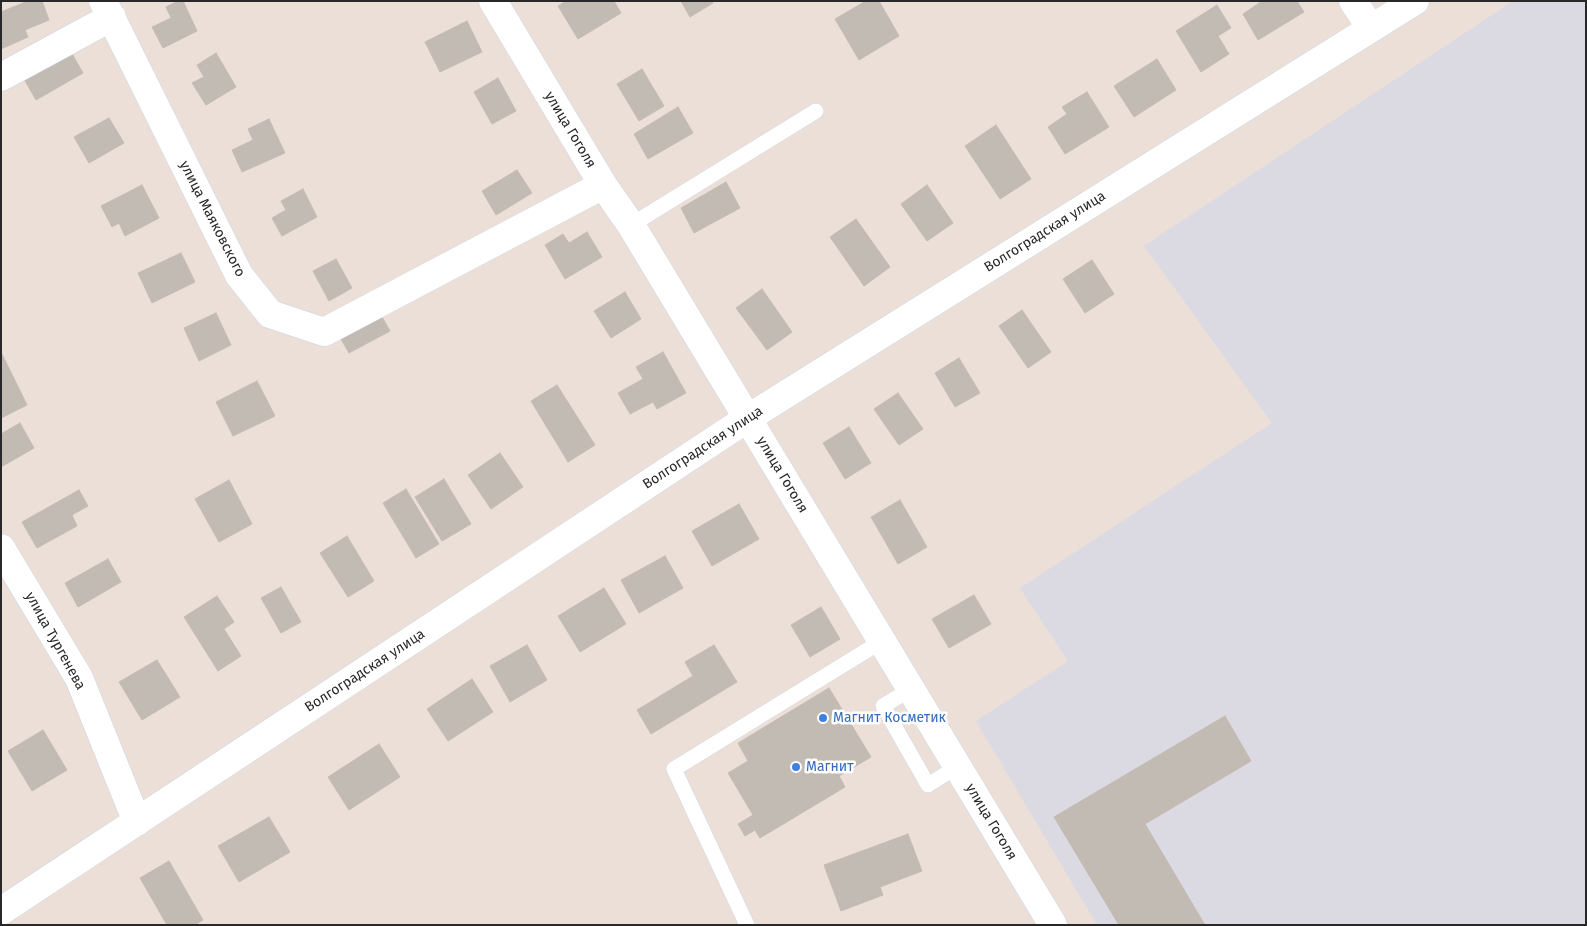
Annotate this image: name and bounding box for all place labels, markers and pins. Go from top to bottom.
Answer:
place label: Магнит Косметик [833,710,946,726]
marker: Магнит Косметик [817,712,829,724]
place label: Магнит [806,759,854,775]
marker: Магнит [790,761,802,773]

